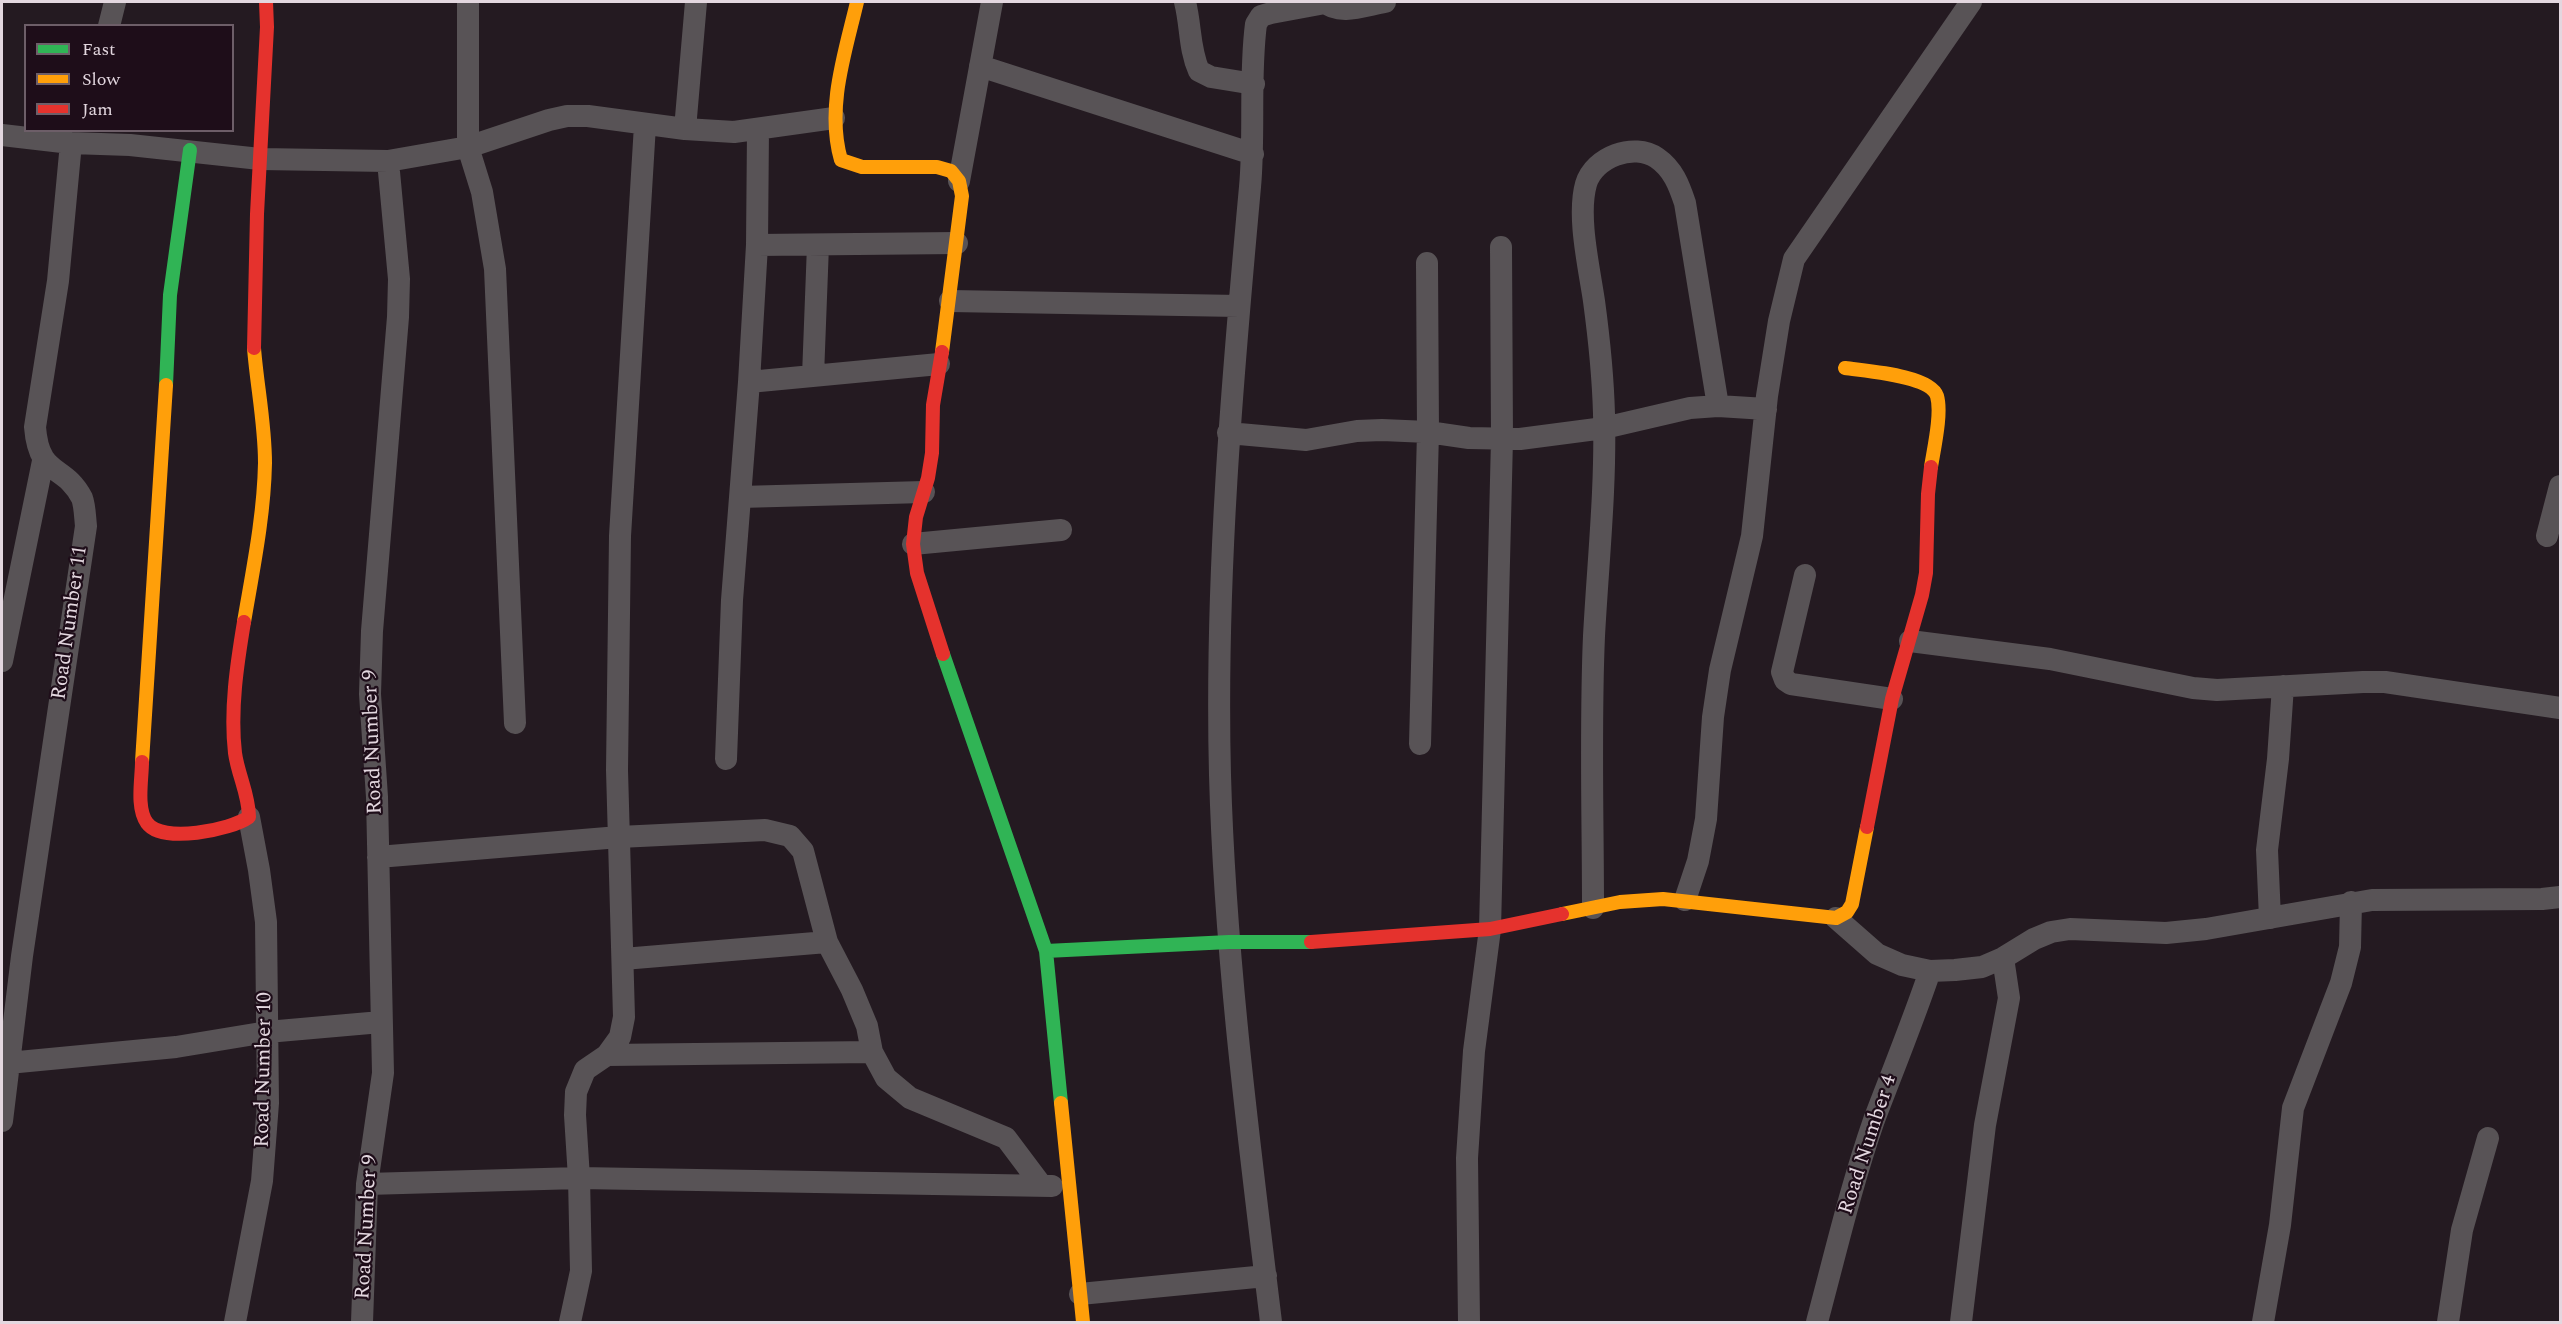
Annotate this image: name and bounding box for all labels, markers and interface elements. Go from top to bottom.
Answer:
legend [24,24,234,132]
text: Fast [82,36,115,63]
text: Slow [82,66,120,93]
text: Jam [82,96,113,123]
street label: Road Number 11 [48,544,94,702]
street label: Road Number 9 [359,669,389,815]
street label: Road Number 10 [251,992,279,1148]
street label: Road Number 4 [1835,1072,1903,1218]
street label: Road Number 9 [352,1154,384,1300]

